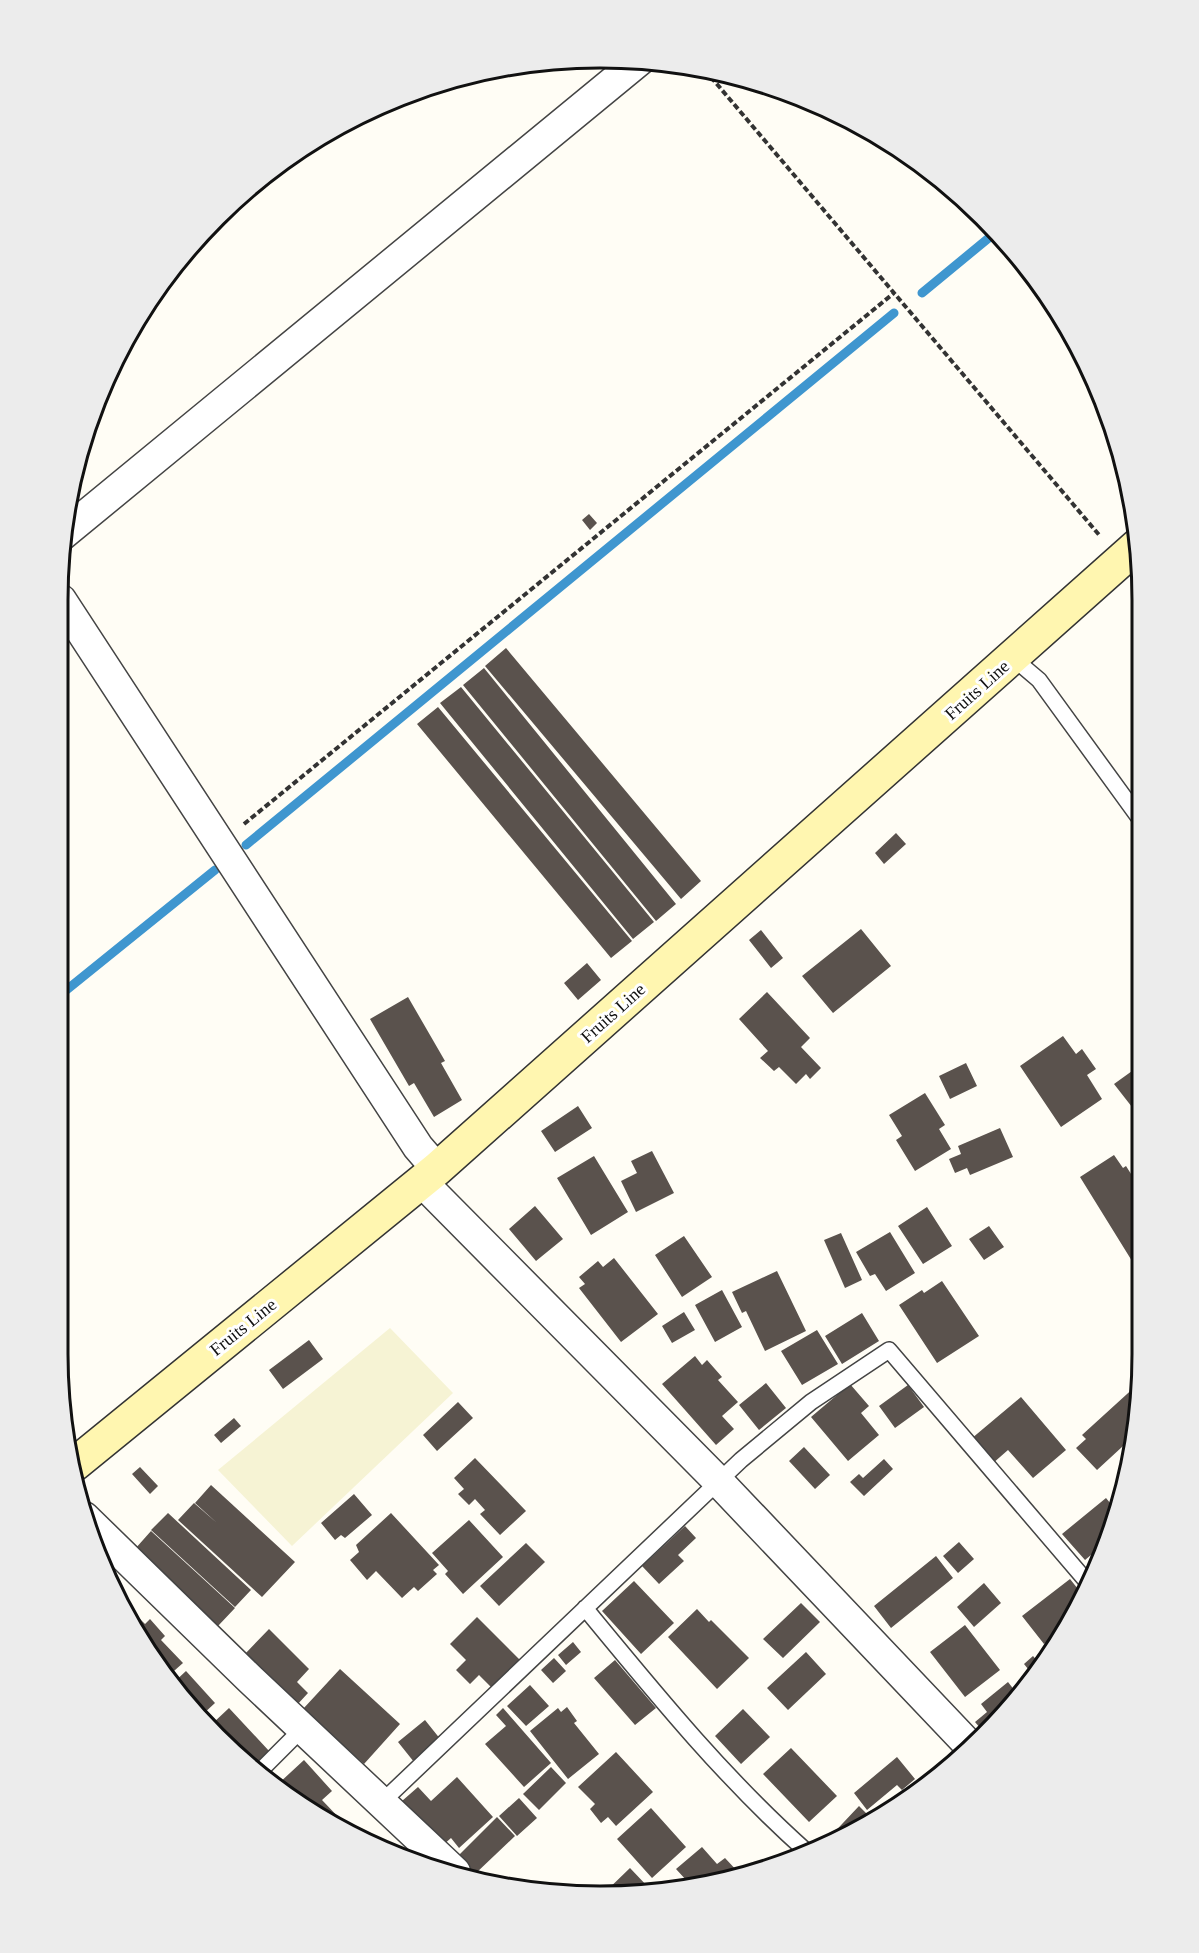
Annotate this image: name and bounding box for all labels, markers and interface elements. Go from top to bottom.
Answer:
street label: Fruits Line [941,656,1013,724]
street label: Fruits Line [577,979,649,1047]
street label: Fruits Line [206,1294,280,1360]

